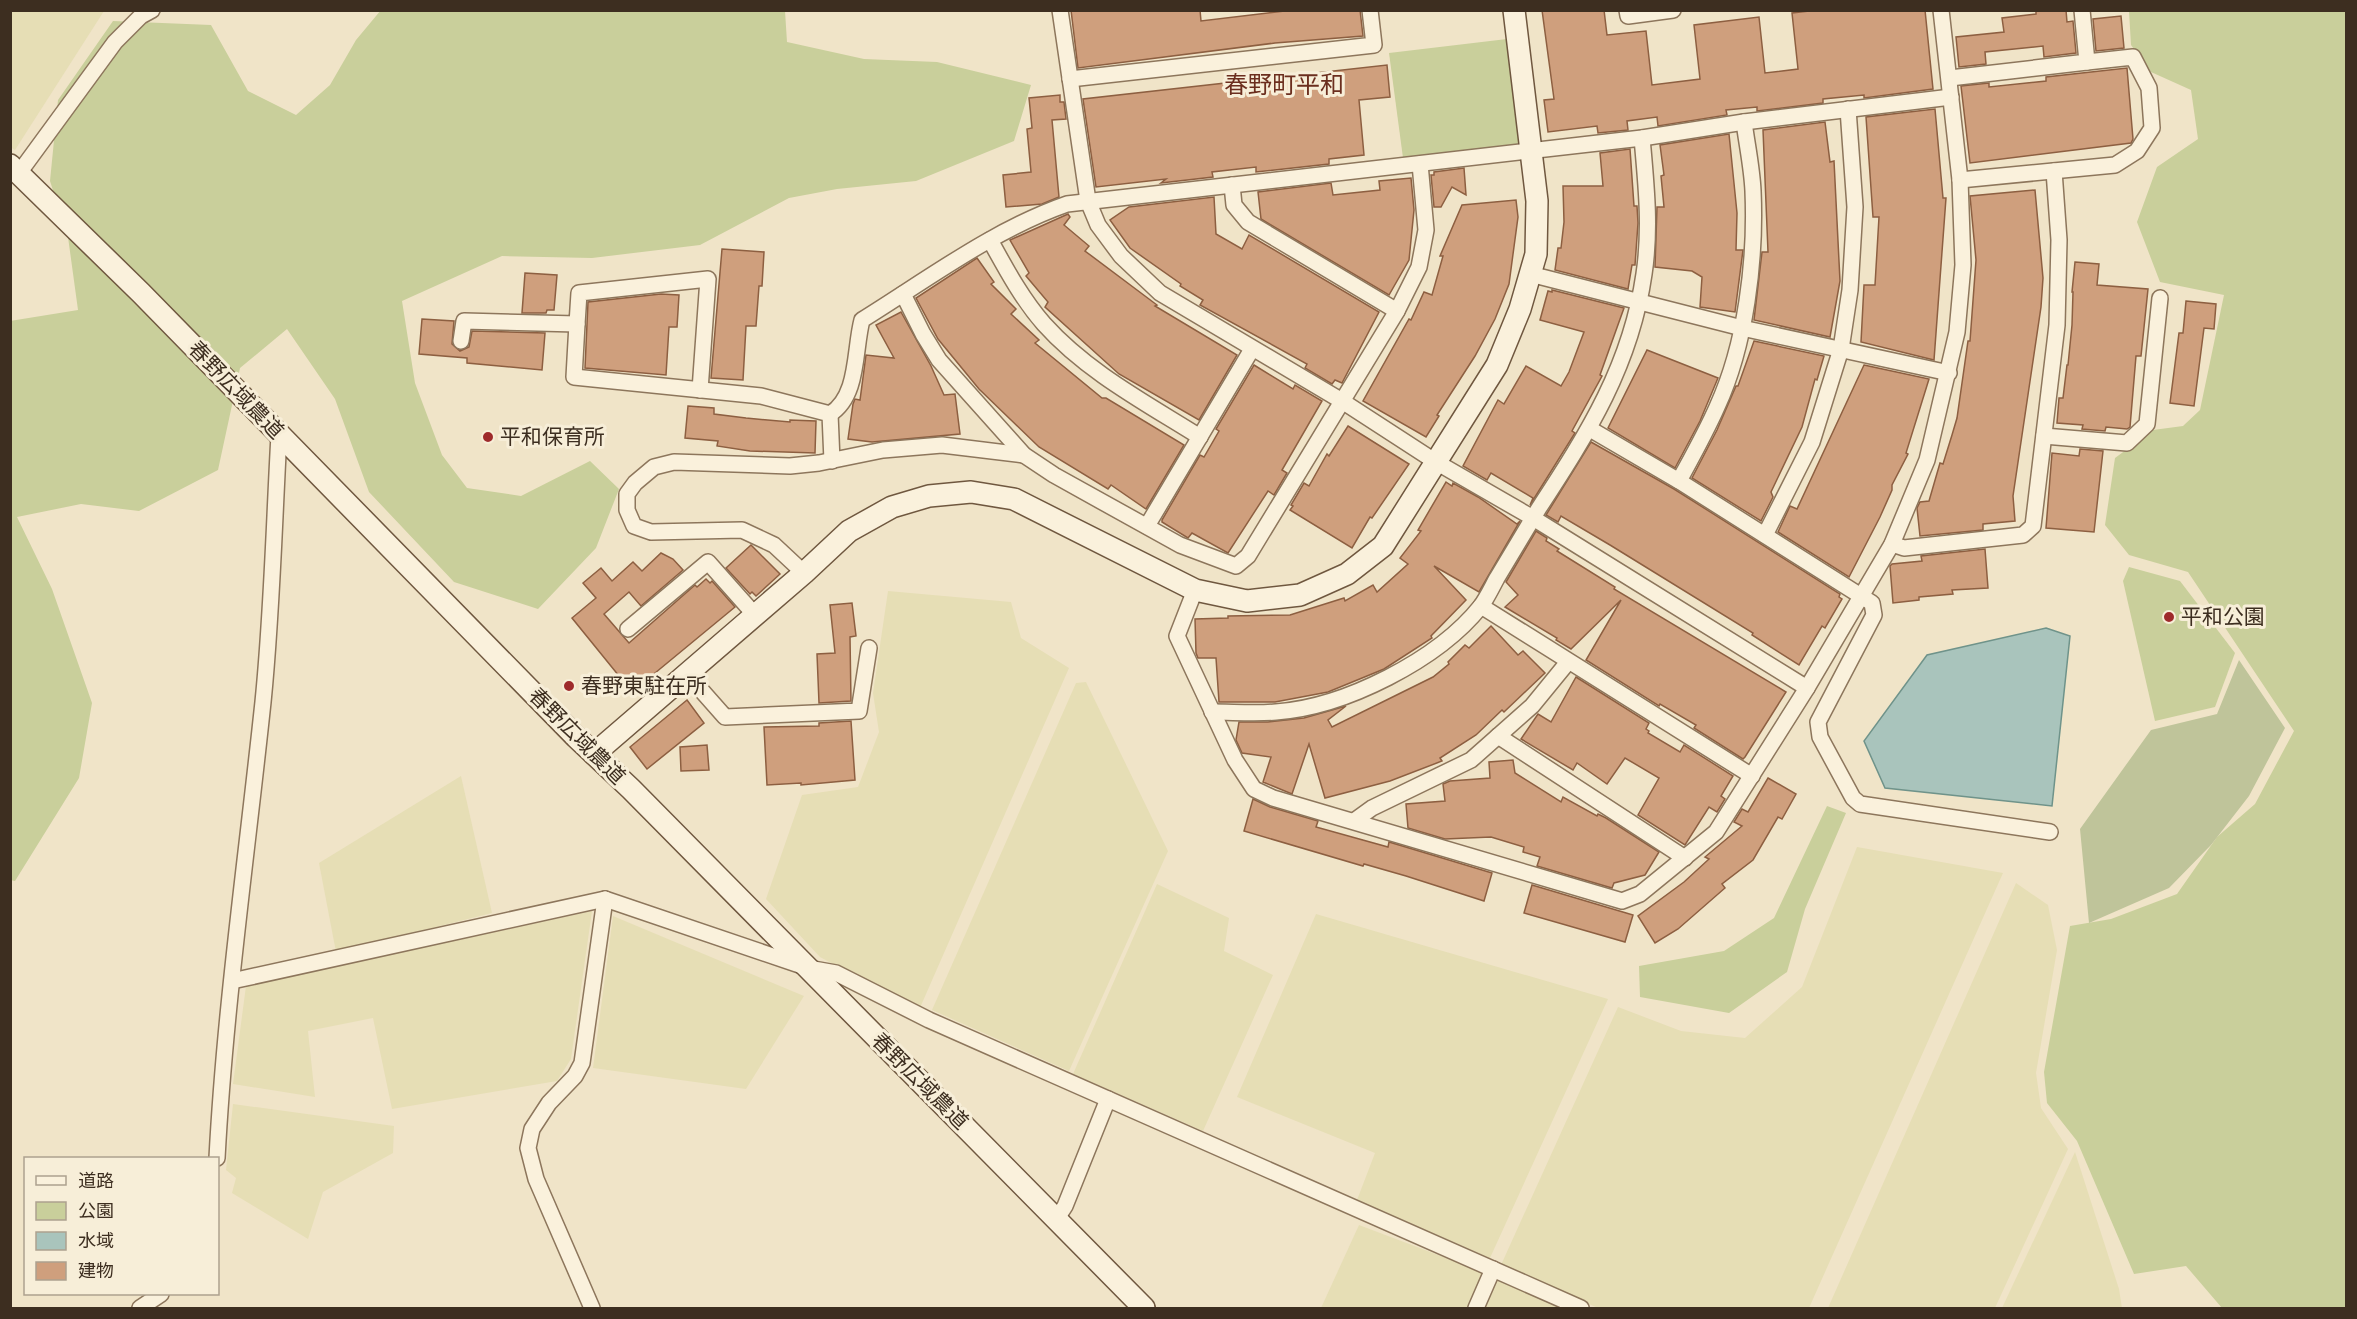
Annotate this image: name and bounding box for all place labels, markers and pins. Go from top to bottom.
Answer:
place label: 平和保育所 [500,424,605,450]
marker: 平和保育所 [481,430,495,444]
place label: 平和公園 [2181,604,2265,630]
marker: 平和公園 [2162,610,2176,624]
place label: 春野東駐在所 [581,673,707,699]
marker: 春野東駐在所 [562,679,576,693]

